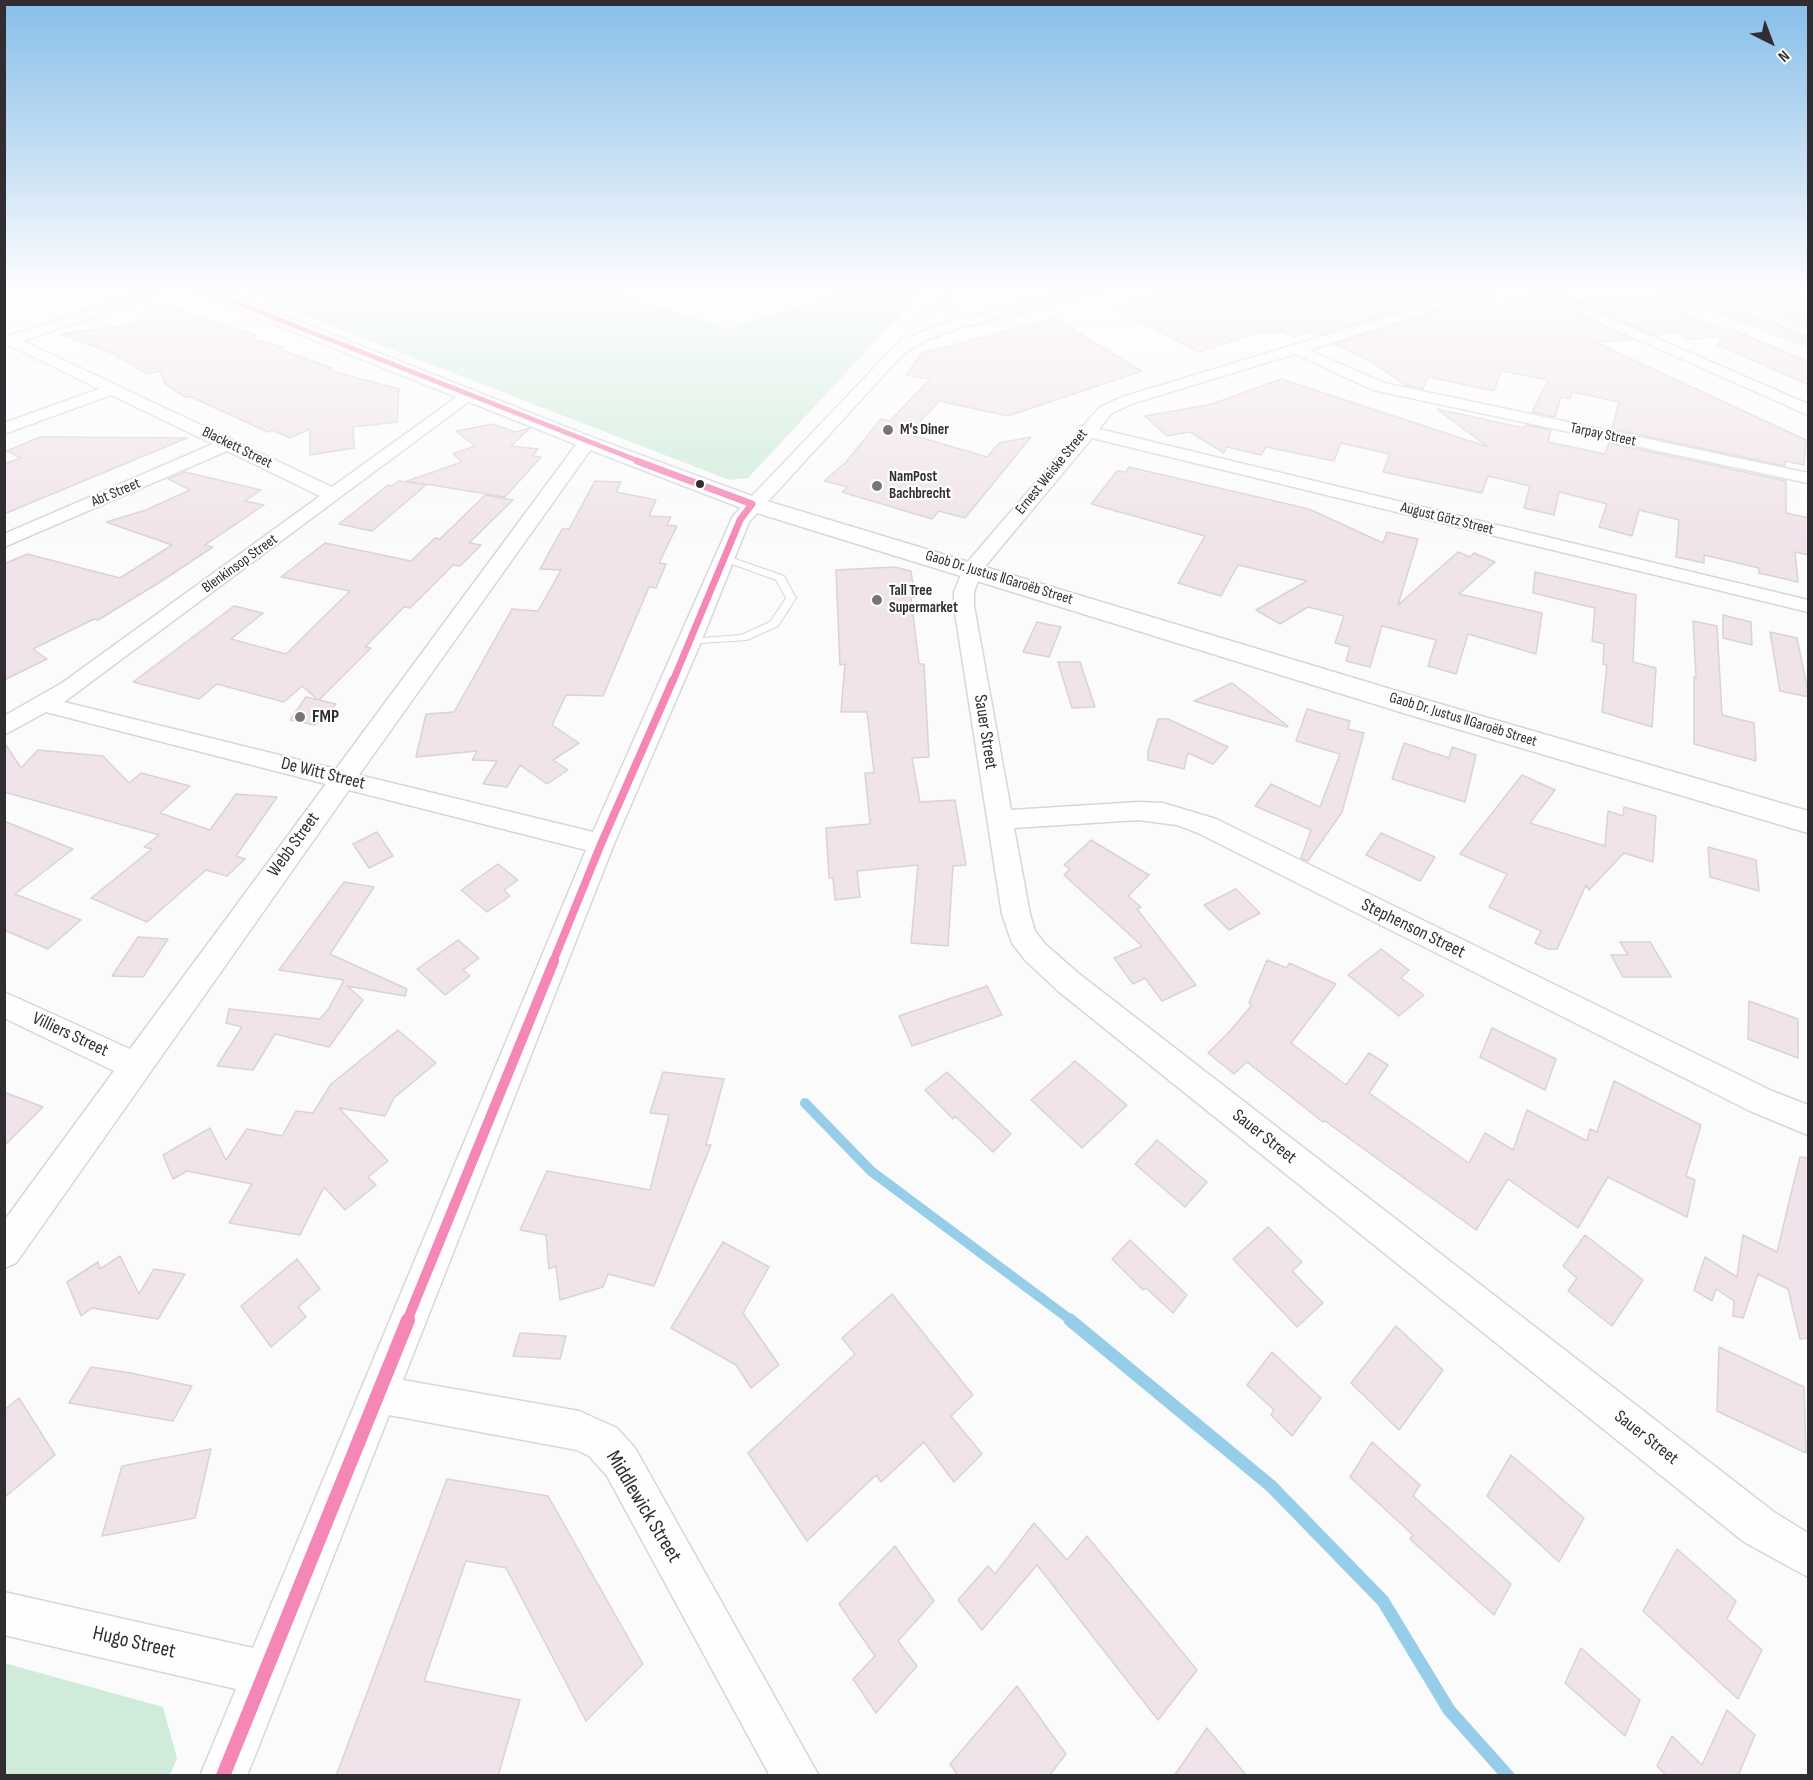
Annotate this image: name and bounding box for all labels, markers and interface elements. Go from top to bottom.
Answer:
north arrow [1741,12,1801,72]
text: N [1774,46,1793,66]
street label: Tarpay Street [1568,419,1638,451]
place label: M's Diner [900,421,949,439]
street label: Blackett Street [199,423,275,473]
marker: M's Diner [881,423,895,437]
street label: Ernest Weiske Street [1012,426,1092,518]
place label: NamPost Bachbrecht [889,468,951,503]
street label: Abt Street [89,475,143,511]
unlabelled marker [694,478,706,490]
marker: NamPost Bachbrecht [870,479,884,493]
street label: August Götz Street [1399,499,1495,539]
street label: Blenkinsop Street [199,531,281,597]
street label: Gaob Dr. Justus ǁGaroëb Street [923,547,1075,609]
place label: Tall Tree Supermarket [889,582,958,617]
marker: Tall Tree Supermarket [870,593,884,607]
street label: Gaob Dr. Justus ǁGaroëb Street [1387,689,1539,751]
street label: Sauer Street [968,693,1002,771]
place label: FMP [312,706,339,728]
marker: FMP [293,710,307,724]
street label: De Witt Street [279,753,367,795]
street label: Webb Street [263,809,325,881]
street label: Stephenson Street [1358,895,1468,963]
street label: Villiers Street [29,1008,111,1062]
street label: Sauer Street [1228,1105,1300,1169]
street label: Sauer Street [1610,1406,1682,1470]
street label: Middlewick Street [600,1447,686,1567]
street label: Hugo Street [90,1621,178,1665]

